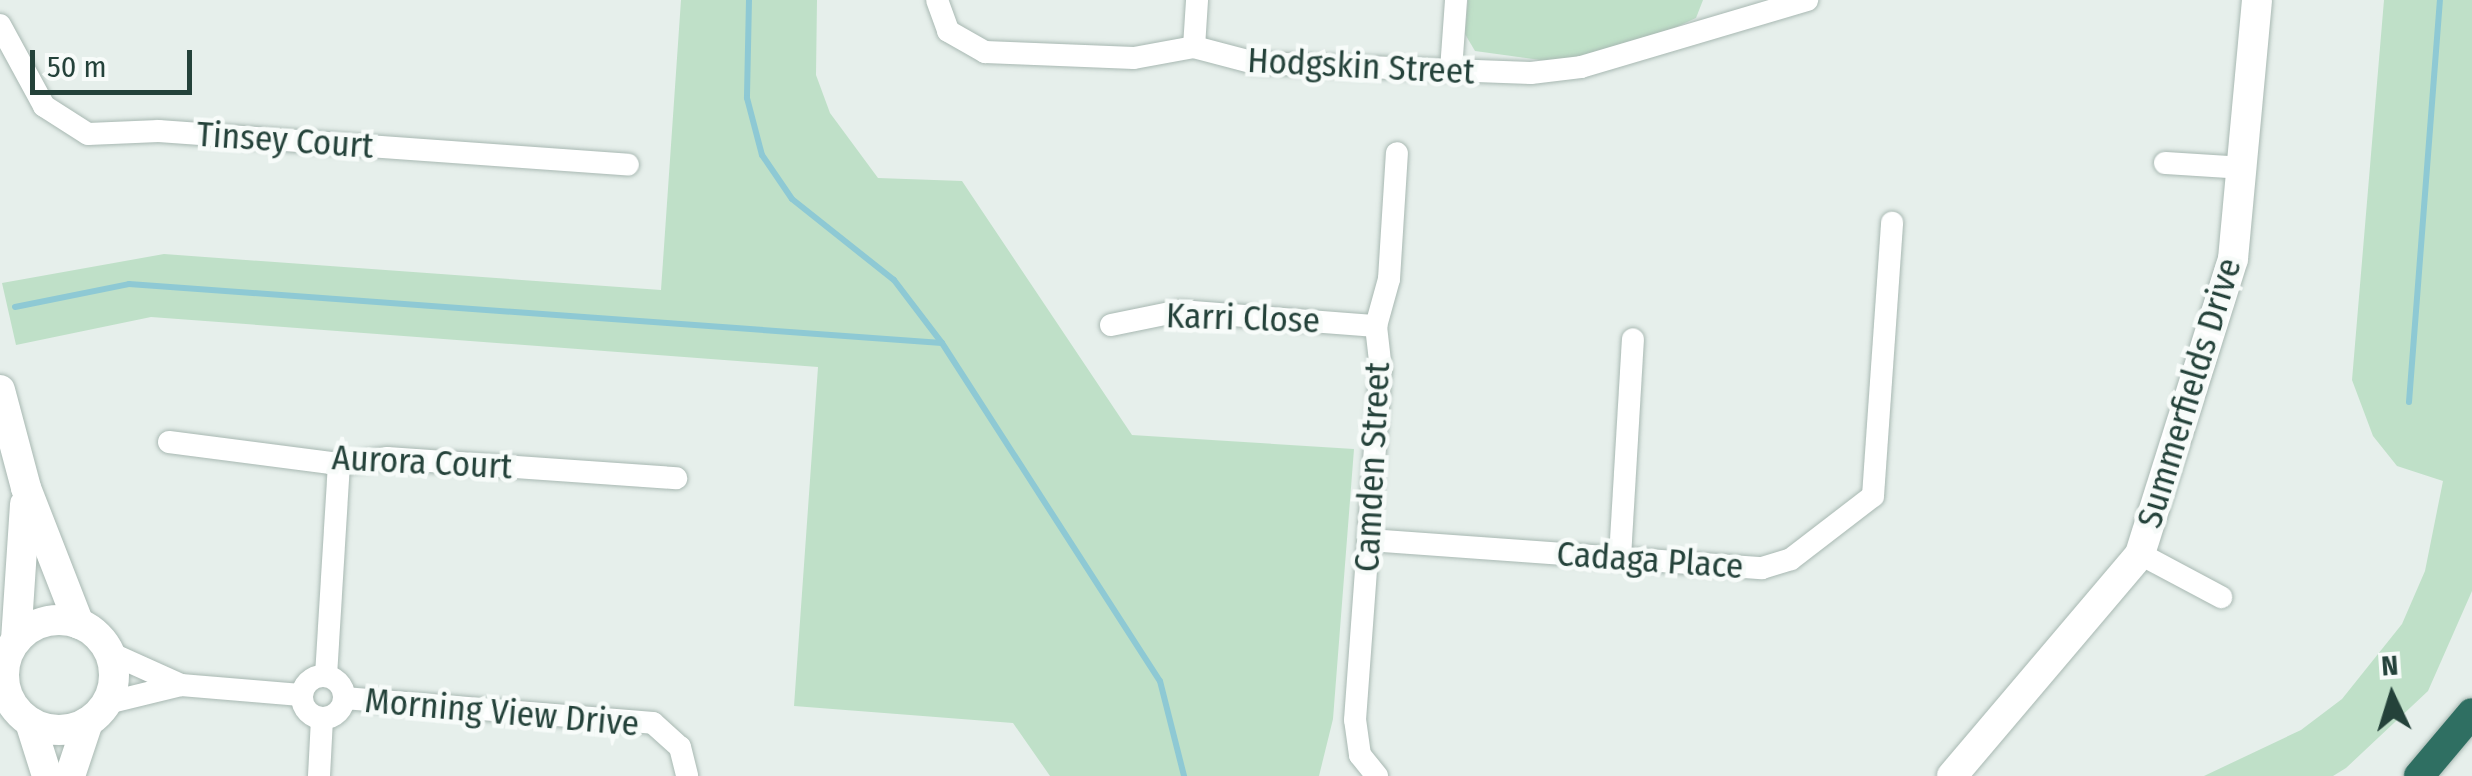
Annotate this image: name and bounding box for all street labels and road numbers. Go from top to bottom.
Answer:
street label: Hodgskin Street [1246,39,1476,93]
street label: Tinsey Court [195,113,375,167]
street label: Summerfields Drive [2128,253,2250,533]
street label: Karri Close [1165,294,1321,342]
street label: Camden Street [1346,361,1398,573]
street label: Aurora Court [331,436,513,488]
street label: Cadaga Place [1555,533,1745,587]
street label: Morning View Drive [363,679,641,745]

